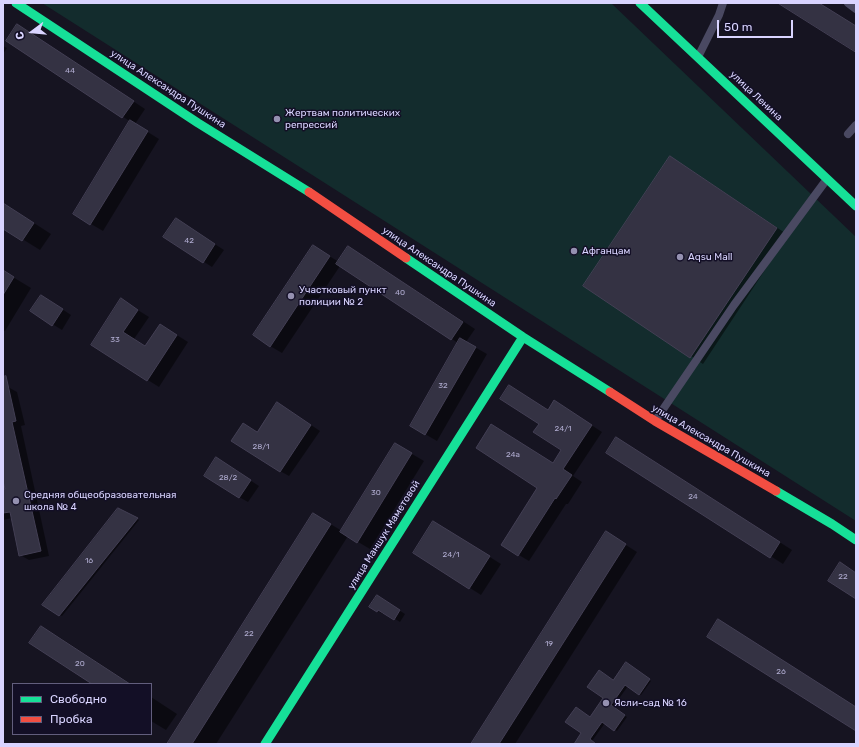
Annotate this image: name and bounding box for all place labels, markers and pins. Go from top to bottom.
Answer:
place label: Жертвам политических репрессий [285,107,400,130]
marker: Жертвам политических репрессий [272,114,282,124]
place label: Афганцам [582,245,630,257]
marker: Афганцам [569,246,579,256]
place label: Аqsu Mall [688,251,733,263]
marker: Аqsu Mall [675,252,685,262]
place label: Участковый пункт полиции № 2 [299,284,387,308]
marker: Участковый пункт полиции № 2 [286,291,296,301]
place label: Средняя общеобразовательная школа № 4 [24,489,176,512]
marker: Средняя общеобразовательная школа № 4 [11,496,21,506]
place label: Ясли-сад № 16 [614,697,687,709]
marker: Ясли-сад № 16 [601,698,611,708]

